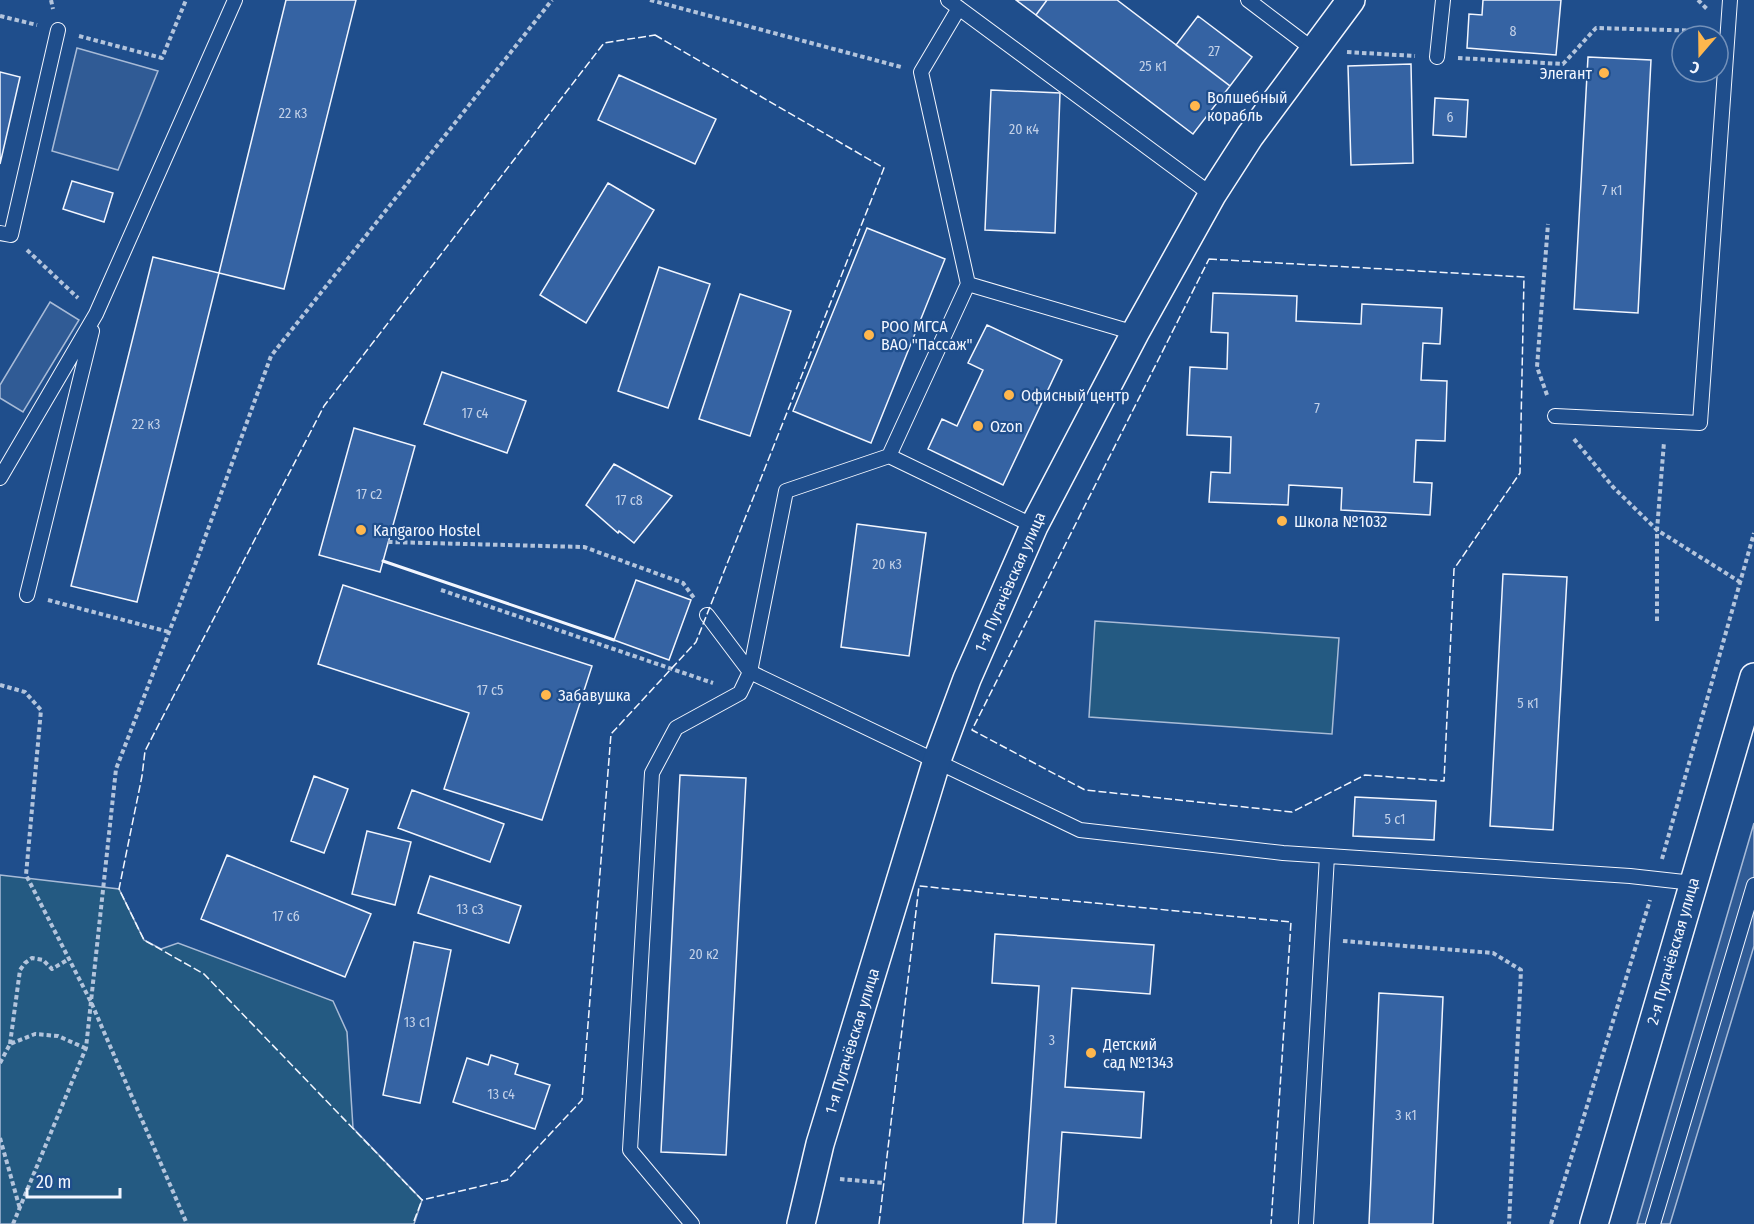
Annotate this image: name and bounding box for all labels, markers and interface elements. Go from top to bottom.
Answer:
house number: 8 [1510,23,1517,40]
north arrow [1670,24,1730,84]
house number: 27 [1208,43,1220,60]
text: С [1687,57,1702,78]
house number: 25 к1 [1139,58,1167,75]
place label: Элегант [1540,64,1592,83]
marker: Элегант [1597,66,1611,80]
place label: Волшебный корабль [1207,88,1288,125]
marker: Волшебный корабль [1188,99,1202,113]
house number: 22 к3 [279,105,307,122]
house number: 6 [1447,109,1454,126]
house number: 20 к4 [1009,121,1039,138]
house number: 7 к1 [1602,182,1622,199]
place label: РОО МГСА ВАО "Пассаж" [881,317,973,354]
marker: РОО МГСА ВАО "Пассаж" [862,328,876,342]
place label: Офисный центр [1021,386,1130,405]
marker: Офисный центр [1002,388,1016,402]
house number: 7 [1314,400,1320,417]
house number: 17 с4 [462,405,489,422]
house number: 22 к3 [132,416,160,433]
place label: Ozon [990,417,1023,436]
marker: Ozon [971,419,985,433]
house number: 17 с2 [356,486,382,503]
house number: 17 с8 [615,492,643,509]
street label: 1-я Пугачёвская улица [971,509,1050,655]
place label: Школа №1032 [1294,512,1387,531]
marker: Школа №1032 [1275,514,1289,528]
place label: Kangaroo Hostel [373,521,480,540]
marker: Kangaroo Hostel [354,523,368,537]
house number: 20 к3 [872,556,902,573]
house number: 17 с5 [477,682,503,699]
place label: Забавушка [558,686,631,705]
marker: Забавушка [539,688,553,702]
house number: 5 к1 [1517,695,1539,712]
house number: 5 с1 [1385,811,1406,828]
street label: 2-я Пугачёвская улица [1643,875,1703,1027]
house number: 13 с3 [456,901,484,918]
house number: 17 с6 [272,908,300,925]
house number: 20 к2 [689,946,719,963]
street label: 1-я Пугачёвская улица [821,966,883,1116]
house number: 13 с1 [404,1014,430,1031]
house number: 3 [1049,1032,1055,1049]
place label: Детский сад №1343 [1102,1035,1174,1072]
marker: Детский сад №1343 [1084,1046,1098,1060]
house number: 13 с4 [487,1086,515,1103]
house number: 3 к1 [1395,1107,1417,1124]
scale bar [27,1161,120,1199]
text: 20 m [36,1171,71,1193]

